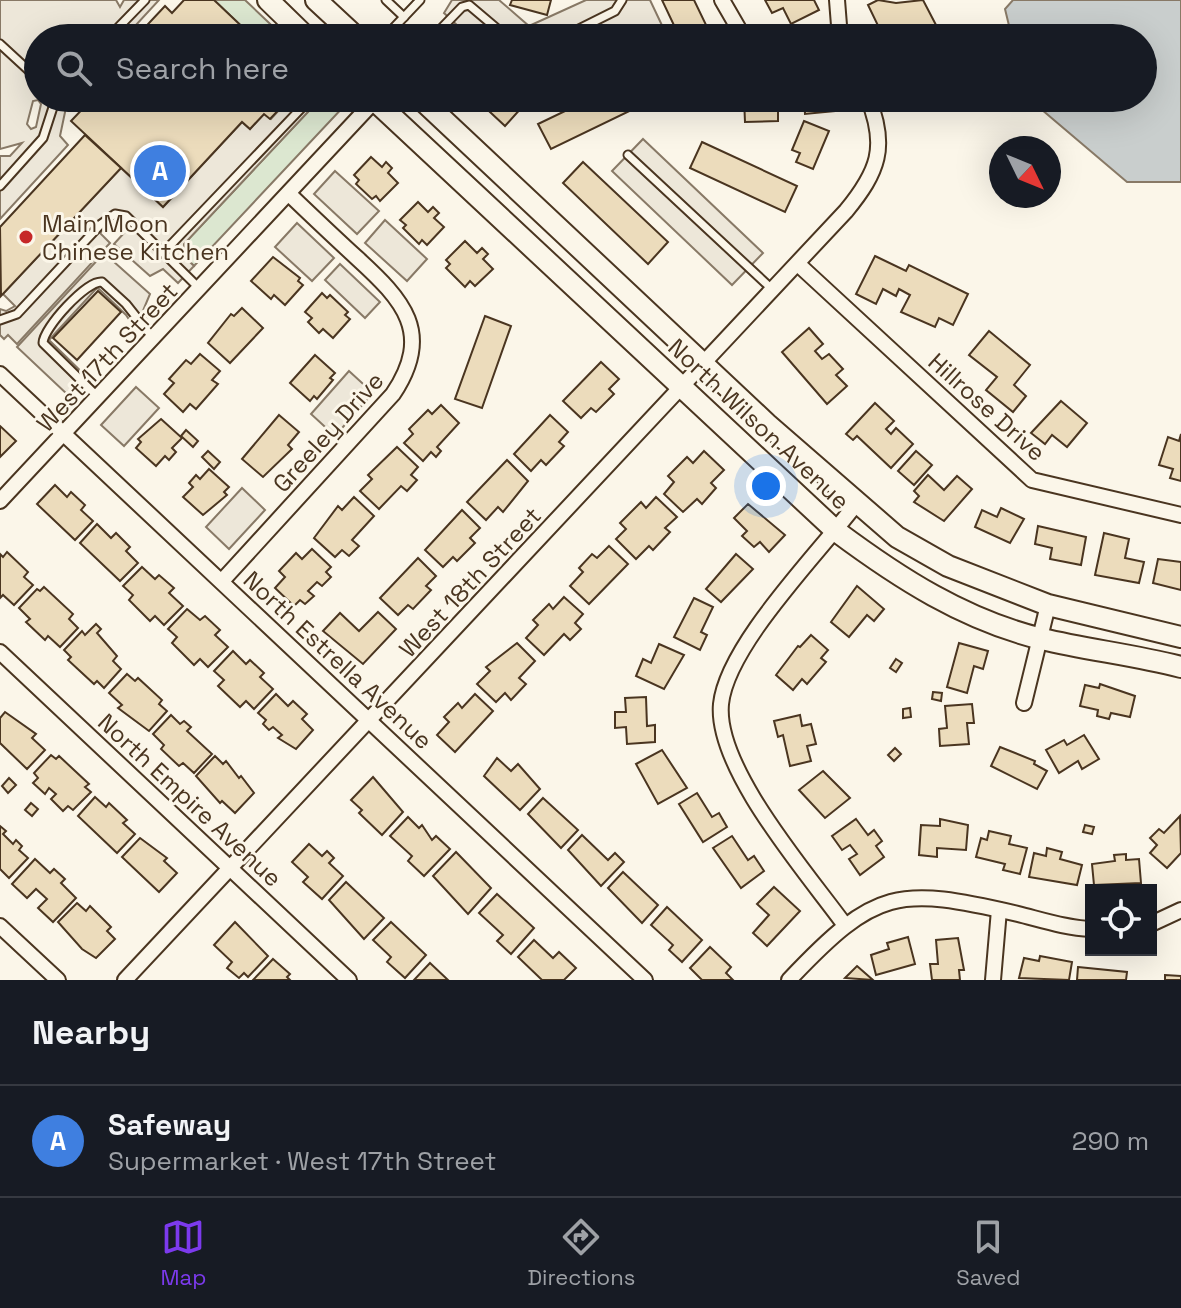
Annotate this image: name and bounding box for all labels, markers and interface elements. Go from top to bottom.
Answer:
search box [24,24,1157,112]
icon: search [52,46,96,90]
text: Search here [116,49,289,88]
north arrow [989,136,1061,208]
pin: A [134,141,186,201]
place label: Main Moon Chinese Kitchen [42,208,229,267]
marker: Main Moon Chinese Kitchen [17,228,35,246]
street label: West 17th Street [30,276,184,438]
street label: North Wilson Avenue [662,332,856,516]
street label: Hillrose Drive [922,346,1052,468]
street label: Greeley Drive [266,365,390,499]
your location [746,466,786,506]
street label: West 18th Street [392,500,548,664]
street label: North Estrella Avenue [237,564,439,756]
street label: North Empire Avenue [91,707,289,893]
map controls [1085,884,1157,956]
button: locate [1085,884,1157,956]
text: Nearby [32,1011,150,1054]
text: Safeway [108,1105,231,1144]
text: A [50,1124,66,1158]
text: 290 m [1072,1124,1149,1158]
text: Supermarket · West 17th Street [108,1144,496,1178]
tab: Map [161,1215,206,1291]
tab: Directions [527,1215,635,1291]
tab: Saved [956,1215,1020,1291]

